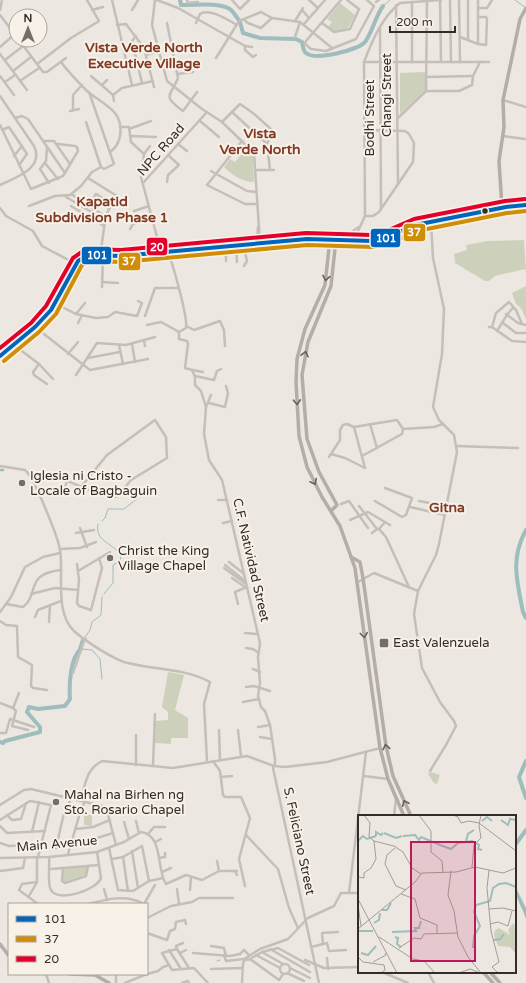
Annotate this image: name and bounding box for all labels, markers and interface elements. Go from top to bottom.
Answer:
north arrow [8,8,48,48]
scale bar [390,8,455,34]
text: N [24,12,32,25]
text: 200 m [396,15,433,29]
district label: Vista Verde North Executive Village [85,39,203,72]
street label: Changi Street [379,53,395,137]
street label: Bodhi Street [362,80,378,156]
street label: NPC Road [134,121,188,179]
district label: Vista Verde North [219,125,301,158]
district label: Kapatid Subdivision Phase 1 [36,193,168,226]
unlabelled marker [480,206,490,216]
line badge: 37 [403,223,426,242]
text: 37 [407,226,421,239]
line badge: 101 [370,228,401,248]
text: 101 [376,232,396,245]
line badge: 20 [146,237,168,256]
text: 20 [150,241,164,254]
line badge: 101 [81,246,112,265]
text: 101 [87,249,107,262]
line badge: 37 [118,252,141,271]
text: 37 [122,255,136,268]
one-way arrow [323,274,331,281]
one-way arrow [301,351,309,357]
one-way arrow [293,399,302,405]
place label: Iglesia ni Cristo - Locale of Bagbaguin [30,468,157,499]
one-way arrow [309,477,317,485]
marker: Iglesia ni Cristo - Locale of Bagbaguin [17,478,27,488]
street label: C.F. Natividad Street [229,497,273,623]
district label: Gitna [429,499,465,516]
place label: Christ the King Village Chapel [118,543,209,574]
marker: Christ the King Village Chapel [105,553,115,563]
one-way arrow [359,632,368,638]
place label: East Valenzuela [393,635,489,651]
marker: East Valenzuela [378,637,390,649]
one-way arrow [383,744,391,750]
street label: S. Feliciano Street [280,786,318,896]
place label: Mahal na Birhen ng Sto. Rosario Chapel [64,787,184,818]
marker: Mahal na Birhen ng Sto. Rosario Chapel [51,797,61,807]
one-way arrow [402,799,410,807]
inset map [358,815,516,973]
street label: Main Avenue [16,833,98,855]
legend [8,903,148,975]
text: 101 [44,912,67,926]
text: 37 [44,932,59,946]
text: 20 [44,952,60,966]

